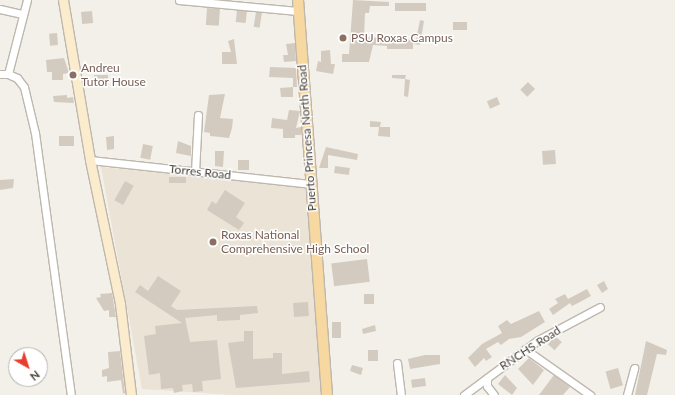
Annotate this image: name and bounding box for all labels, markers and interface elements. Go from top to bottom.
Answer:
place label: PSU Roxas Campus [351,31,453,45]
marker: PSU Roxas Campus [338,33,348,43]
place label: Andreu Tutor House [81,61,146,89]
street label: Puerto Princesa North Road [295,64,319,212]
marker: Andreu Tutor House [68,70,78,80]
street label: Torres Road [168,162,232,182]
place label: Roxas National Comprehensive High School [221,228,369,256]
marker: Roxas National Comprehensive High School [208,237,218,247]
street label: RNCHS Road [497,323,563,373]
north arrow [8,347,48,387]
text: N [28,368,43,384]

